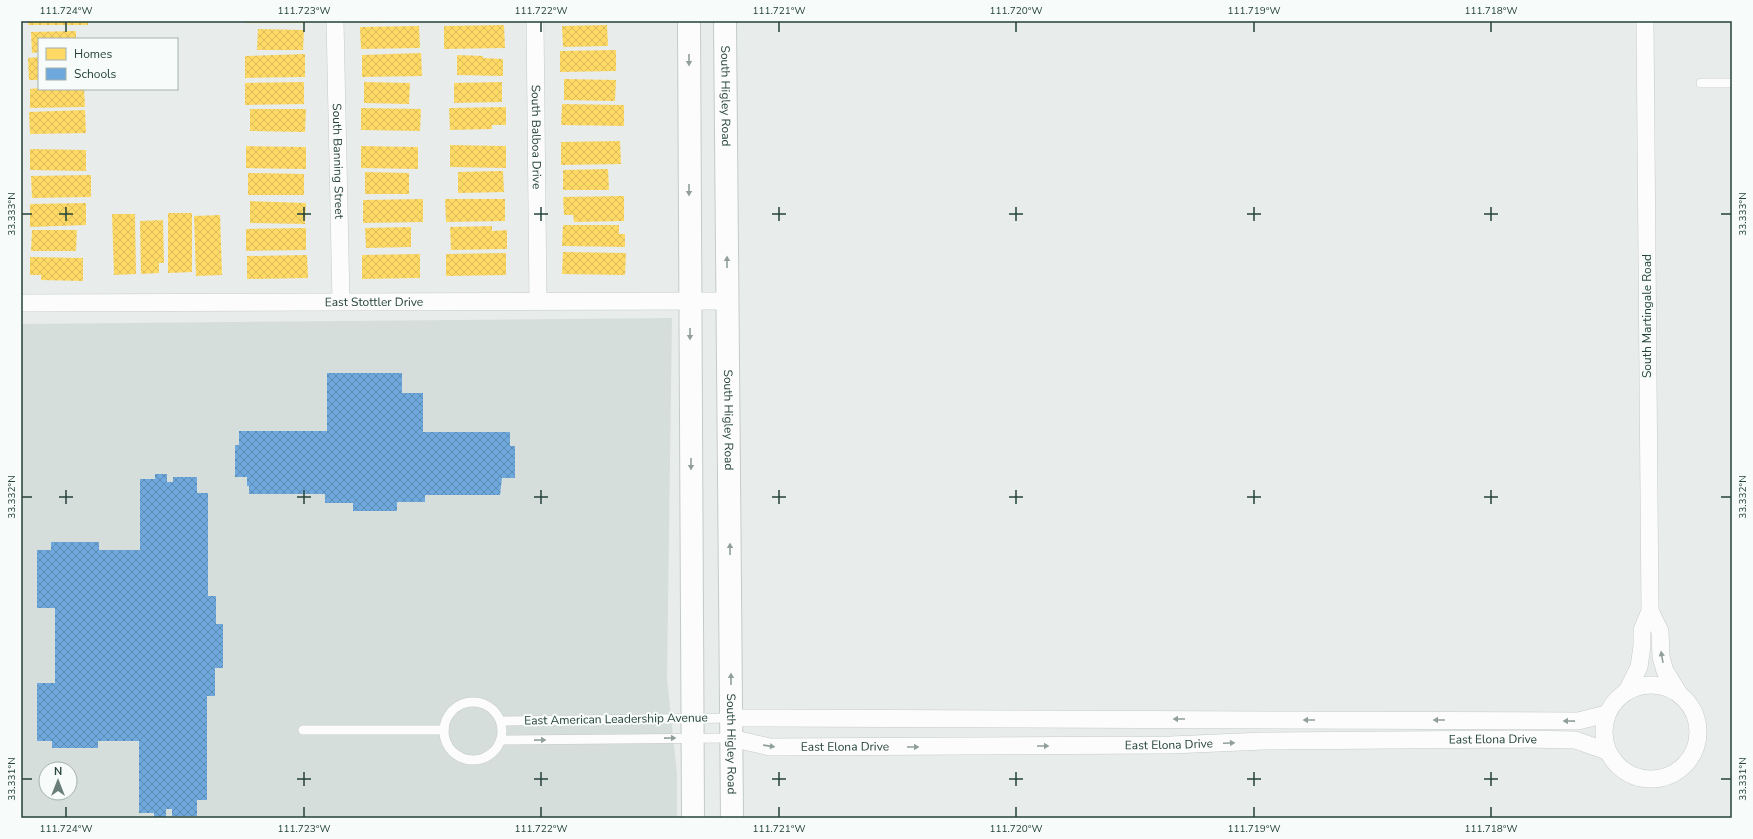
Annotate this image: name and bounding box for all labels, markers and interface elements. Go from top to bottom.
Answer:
text: 111.724°W [39,4,93,18]
text: 111.723°W [277,4,331,18]
text: 111.722°W [514,4,568,18]
text: 111.721°W [752,4,806,18]
text: 111.720°W [989,4,1043,18]
text: 111.719°W [1227,4,1281,18]
text: 111.718°W [1464,4,1518,18]
legend [38,38,178,90]
street label: South Higley Road [717,45,734,147]
text: Homes [74,46,112,62]
one-way arrow [686,54,692,67]
text: Schools [74,66,117,82]
street label: South Balboa Drive [528,85,545,189]
street label: South Banning Street [329,103,347,220]
one-way arrow [686,184,692,197]
text: 33.333°N [5,192,19,236]
text: 33.333°N [1736,192,1750,236]
street label: South Martingale Road [1639,254,1655,378]
one-way arrow [724,255,730,268]
street label: East Stottler Drive [325,294,423,310]
one-way arrow [687,328,693,341]
street label: South Higley Road [720,369,737,471]
one-way arrow [688,458,694,471]
text: 33.332°N [5,475,19,519]
text: 33.332°N [1736,475,1750,519]
one-way arrow [727,542,733,555]
one-way arrow [1659,651,1665,663]
one-way arrow [728,672,734,685]
street label: South Higley Road [723,693,740,795]
street label: East American Leadership Avenue [524,709,708,729]
one-way arrow [1172,716,1185,722]
one-way arrow [1302,717,1315,723]
one-way arrow [1432,717,1445,723]
one-way arrow [1562,718,1575,724]
street label: East Elona Drive [1449,731,1537,748]
one-way arrow [664,735,677,741]
street label: East Elona Drive [1125,735,1213,753]
one-way arrow [534,737,547,743]
street label: East Elona Drive [801,738,889,755]
one-way arrow [1223,739,1235,746]
one-way arrow [763,743,775,749]
one-way arrow [1037,743,1050,749]
one-way arrow [907,744,920,750]
text: 33.331°N [5,757,19,801]
text: 33.331°N [1736,757,1750,801]
north arrow [38,761,78,801]
text: N [54,764,62,779]
text: 111.724°W [39,822,93,836]
text: 111.723°W [277,822,331,836]
text: 111.722°W [514,822,568,836]
text: 111.721°W [752,822,806,836]
text: 111.720°W [989,822,1043,836]
text: 111.719°W [1227,822,1281,836]
text: 111.718°W [1464,822,1518,836]

